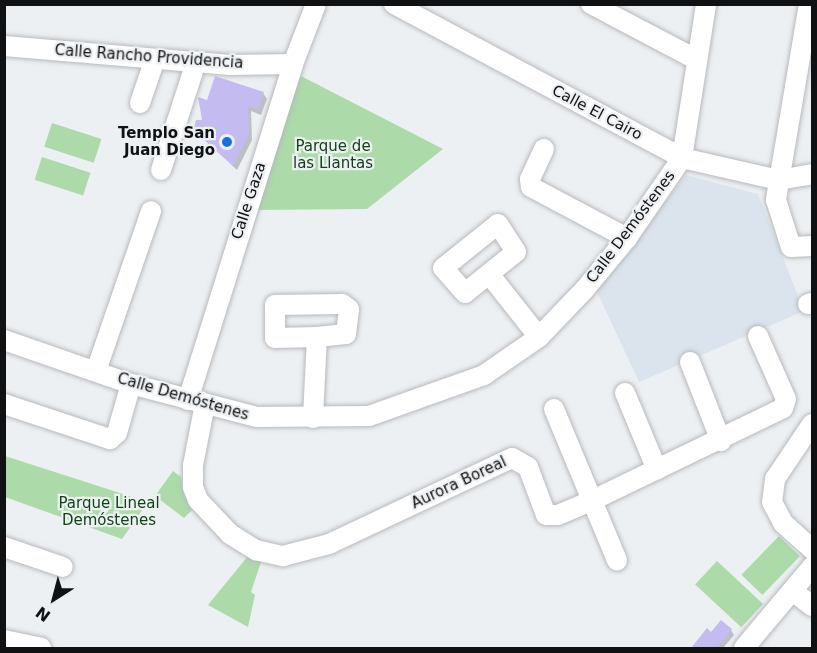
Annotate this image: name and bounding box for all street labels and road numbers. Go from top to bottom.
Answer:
street label: Calle Rancho Providencia [54,41,244,73]
street label: Calle El Cairo [549,82,645,144]
street label: Calle Gaza [228,160,270,242]
street label: Calle Demóstenes [583,167,679,287]
street label: Calle Demóstenes [115,370,251,424]
street label: Aurora Boreal [409,453,509,513]

